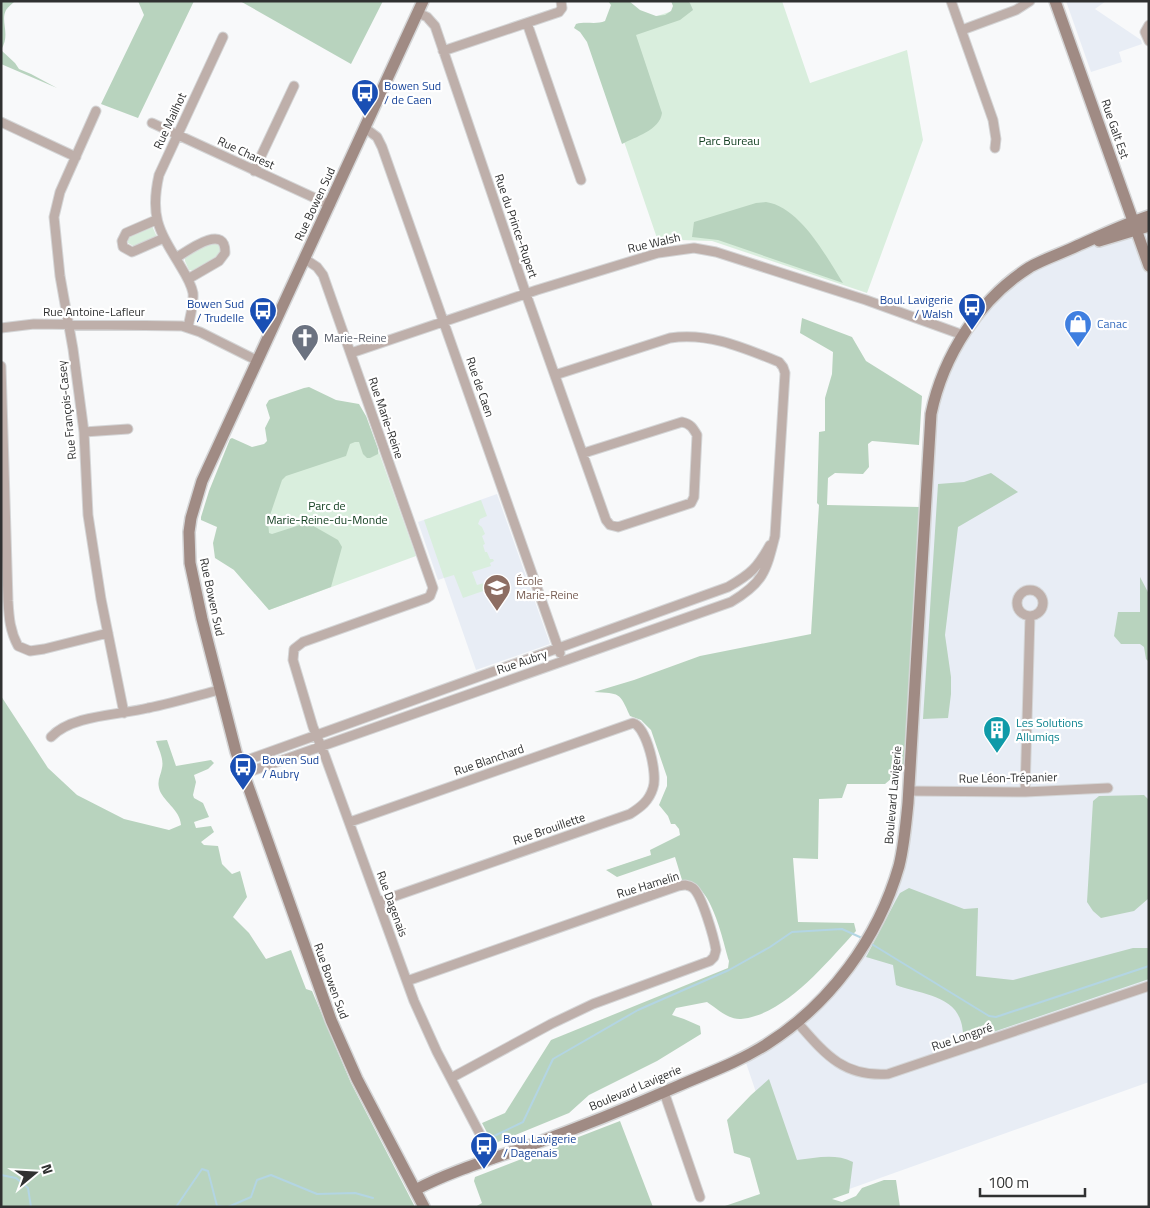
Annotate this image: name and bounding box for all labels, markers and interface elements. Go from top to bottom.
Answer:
place label: Bowen Sud / de Caen [384,76,441,109]
bus stop icon: Bowen Sud / de Caen [350,78,380,117]
street label: Rue Mailhot [148,88,191,152]
street label: Rue Galt Est [1096,96,1135,162]
street label: Rue Charest [214,131,279,174]
park label: Parc Bureau [698,131,760,150]
street label: Rue Bowen Sud [289,164,340,244]
street label: Rue du Prince-Rupert [490,171,543,281]
street label: Rue Walsh [626,227,682,258]
place label: Boul. Lavigerie / Walsh [880,290,953,323]
bus stop icon: Boul. Lavigerie / Walsh [957,292,987,331]
place label: Bowen Sud / Trudelle [187,294,244,327]
bus stop icon: Bowen Sud / Trudelle [248,296,278,335]
street label: Rue Antoine-Lafleur [43,302,145,321]
shop icon: Canac [1063,309,1093,348]
place label: Canac [1097,314,1127,333]
church icon: Marie-Reine [290,323,320,362]
place label: Marie-Reine [324,328,387,347]
street label: Rue de Caen [461,354,500,419]
street label: Rue François-Casey [52,359,81,461]
street label: Rue Marie-Reine [364,375,409,461]
park label: Parc de Marie-Reine-du-Monde [266,496,388,529]
street label: Rue Bowen Sud [195,556,230,638]
place label: École Marie-Reine [516,571,579,604]
school or university icon: École Marie-Reine [482,573,512,612]
street label: Rue Aubry [494,644,550,679]
place label: Les Solutions Allumiqs [1016,713,1084,746]
building icon: Les Solutions Allumiqs [982,715,1012,754]
street label: Rue Blanchard [451,739,526,780]
street label: Boulevard Lavigerie [879,745,906,845]
place label: Bowen Sud / Aubry [262,750,319,783]
bus stop icon: Bowen Sud / Aubry [228,752,258,791]
street label: Rue Léon-Trépanier [959,767,1057,788]
street label: Rue Brouillette [510,807,588,850]
street label: Rue Hamelin [614,866,681,903]
street label: Rue Dagenais [372,868,413,940]
street label: Rue Bowen Sud [309,940,354,1021]
street label: Rue Longpré [929,1017,995,1056]
street label: Boulevard Lavigerie [586,1060,684,1116]
place label: Boul. Lavigerie / Dagenais [503,1129,576,1162]
bus stop icon: Boul. Lavigerie / Dagenais [469,1131,499,1170]
north arrow [10,1148,60,1198]
text: N [36,1161,59,1177]
scale bar [980,1166,1085,1198]
text: 100 m [988,1171,1029,1194]

